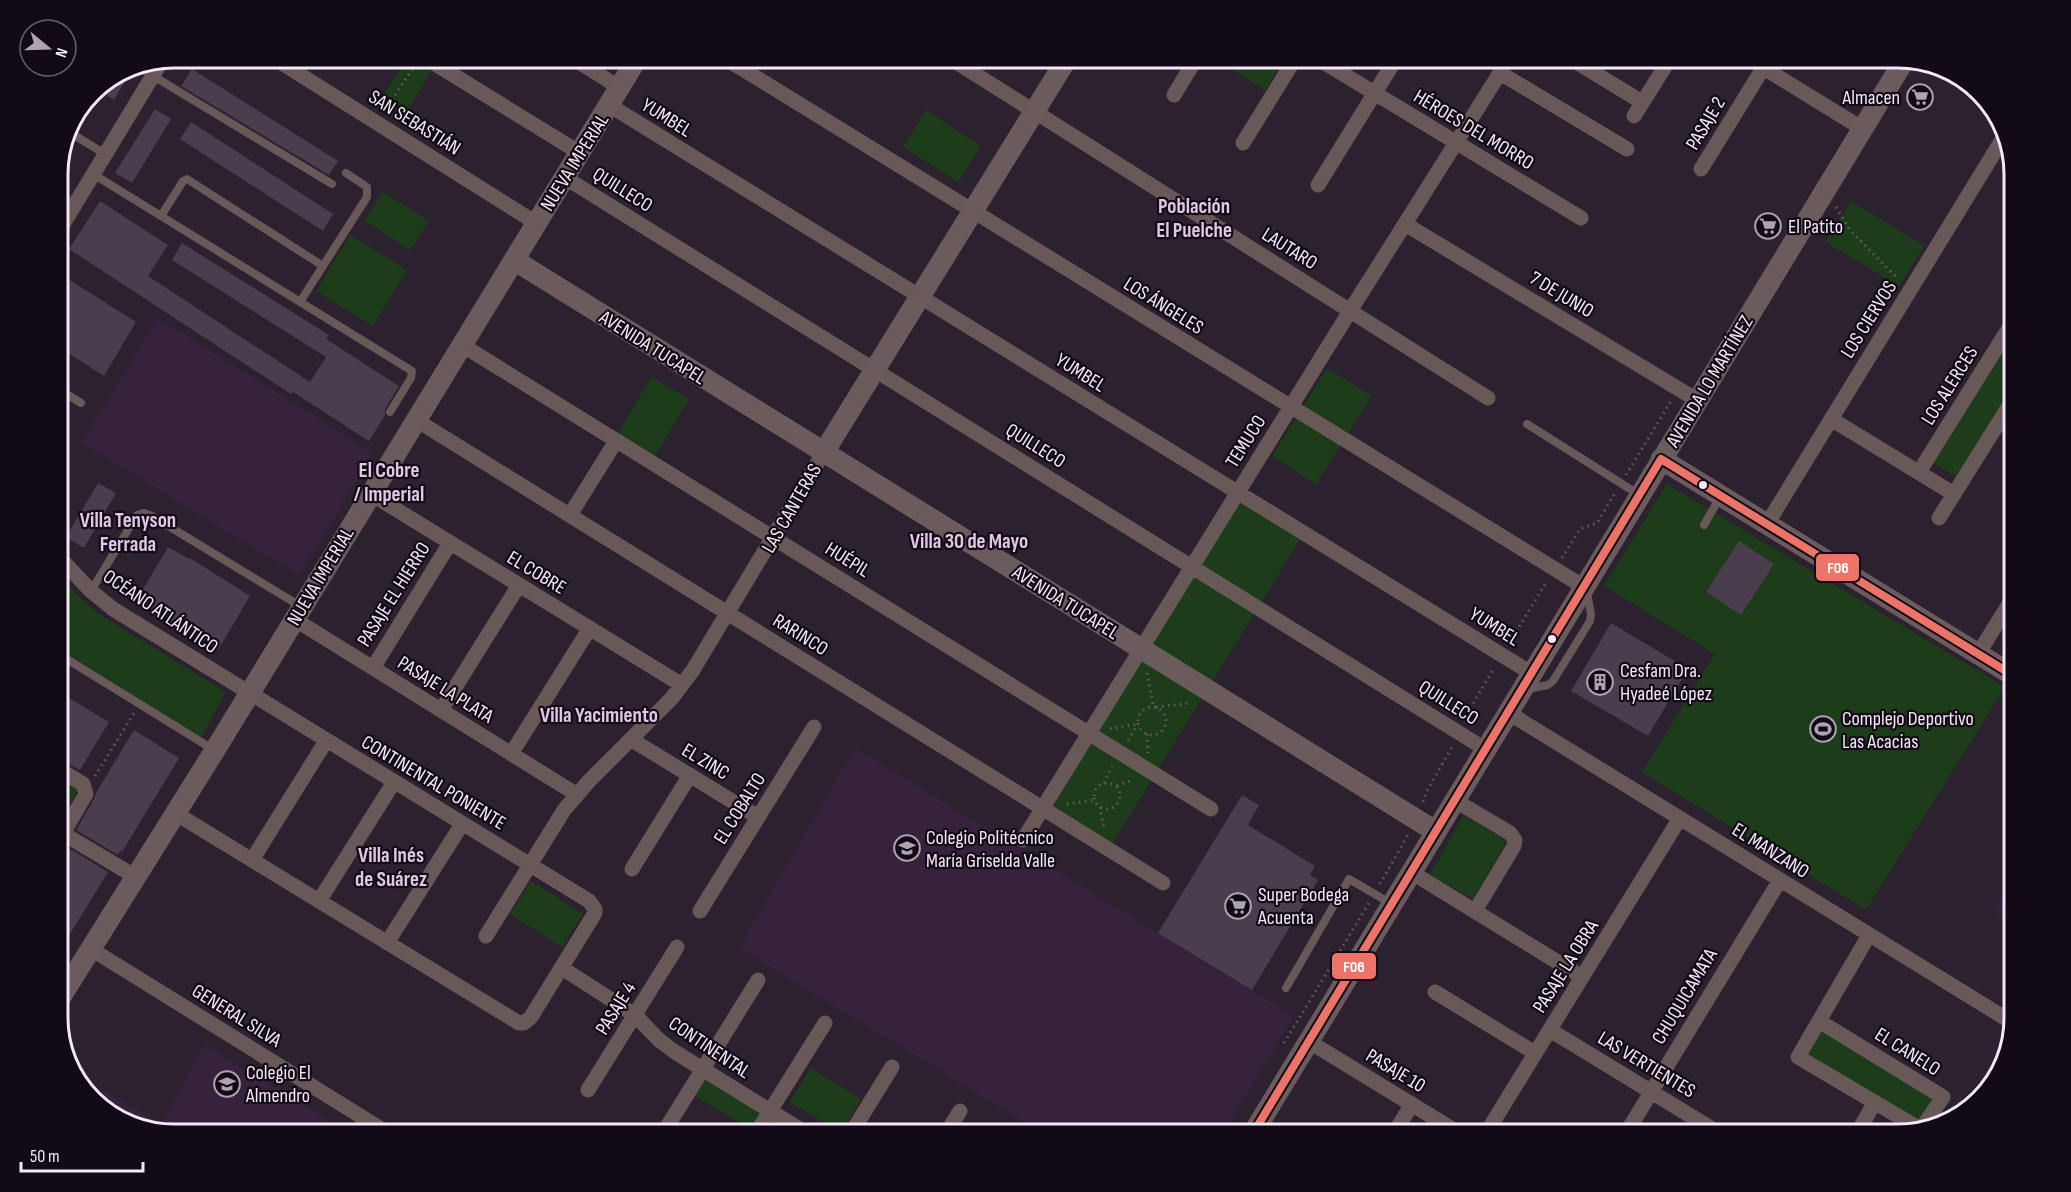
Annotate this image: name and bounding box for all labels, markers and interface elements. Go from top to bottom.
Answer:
north arrow [18,18,78,78]
text: N [50,45,71,60]
supermarket icon: Almacen [1905,82,1935,112]
street label: SAN SEBASTIÁN [364,85,465,161]
street label: HÉROES DEL MORRO [1409,85,1538,175]
place label: Almacen [1841,86,1900,110]
street label: YUMBEL [637,93,697,143]
street label: PASAJE 2 [1681,93,1731,154]
street label: NUEVA IMPERIAL [535,109,615,216]
street label: QUILLECO [588,162,657,218]
district label: Población El Puelche [1156,194,1232,243]
supermarket icon: El Patito [1753,211,1783,241]
place label: El Patito [1788,215,1843,239]
street label: LAUTARO [1257,223,1322,275]
street label: 7 DE JUNIO [1525,266,1598,323]
street label: LOS ÁNGELES [1119,272,1208,340]
street label: LOS CIERVOS [1836,276,1902,363]
street label: AVENIDA TUCAPEL [594,305,711,390]
street label: AVENIDA LO MARTÍNEZ [1661,311,1759,452]
street label: LOS ALERCES [1916,342,1983,429]
street label: YUMBEL [1051,348,1111,398]
street label: TEMUCO [1220,411,1271,472]
street label: QUILLECO [1001,418,1070,474]
district label: El Cobre / Imperial [354,458,424,507]
street label: LAS CANTERAS [757,460,827,557]
unlabelled marker [1697,479,1709,491]
district label: Villa Tenyson Ferrada [80,508,176,557]
street label: NUEVA IMPERIAL [282,523,360,630]
district label: Villa 30 de Mayo [910,529,1028,554]
street label: HUÉPIL [821,537,875,583]
street label: PASAJE EL HIERRO [352,538,436,651]
street label: EL COBRE [503,546,570,600]
line badge: F06 [1815,553,1860,582]
text: F06 [1827,559,1849,578]
street label: AVENIDA TUCAPEL [1007,560,1124,645]
street label: OCÉANO ATLÁNTICO [98,565,222,659]
street label: YUMBEL [1465,602,1525,652]
street label: RARINCO [768,609,833,661]
unlabelled marker [1546,633,1558,645]
street label: PASAJE LA PLATA [393,651,498,729]
place label: Cesfam Dra. Hyadeé López [1620,659,1712,706]
building icon: Cesfam Dra. Hyadeé López [1585,667,1615,697]
street label: QUILLECO [1414,675,1483,731]
district label: Villa Yacimiento [540,703,658,728]
place label: Complejo Deportivo Las Acacias [1842,707,1974,754]
sports icon: Complejo Deportivo Las Acacias [1808,714,1838,744]
street label: CONTINENTAL PONIENTE [357,730,510,835]
street label: EL ZINC [677,738,734,785]
street label: EL COBALTO [709,768,771,849]
street label: EL MANZANO [1727,818,1813,884]
place label: Colegio Politécnico María Griselda Valle [926,826,1055,873]
school or university icon: Colegio Politécnico María Griselda Valle [892,833,922,863]
district label: Villa Inés de Suárez [355,843,427,892]
place label: Super Bodega Acuenta [1257,883,1349,930]
supermarket icon: Super Bodega Acuenta [1223,891,1253,921]
street label: PASAJE LA OBRA [1528,915,1604,1017]
street label: CHUQUICAMATA [1647,944,1723,1049]
line badge: F06 [1331,952,1377,980]
text: F06 [1343,958,1365,977]
street label: PASAJE 4 [590,978,641,1039]
street label: GENERAL SILVA [187,979,286,1053]
street label: CONTINENTAL [664,1012,755,1084]
street label: EL CANELO [1870,1022,1945,1081]
street label: LAS VERTIENTES [1593,1026,1700,1103]
street label: PASAJE 10 [1361,1044,1430,1098]
place label: Colegio El Almendro [245,1061,311,1108]
school or university icon: Colegio El Almendro [212,1069,242,1099]
scale bar [21,1135,142,1173]
text: 50 m [30,1146,60,1167]

